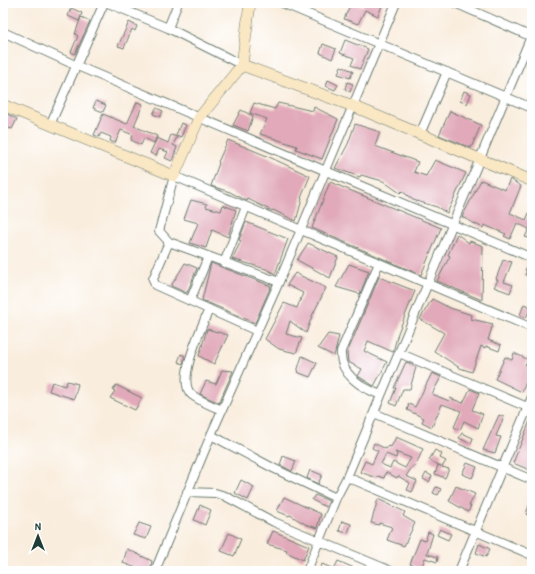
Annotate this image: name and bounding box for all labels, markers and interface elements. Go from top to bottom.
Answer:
north arrow [18,516,58,556]
text: N [35,519,41,533]

